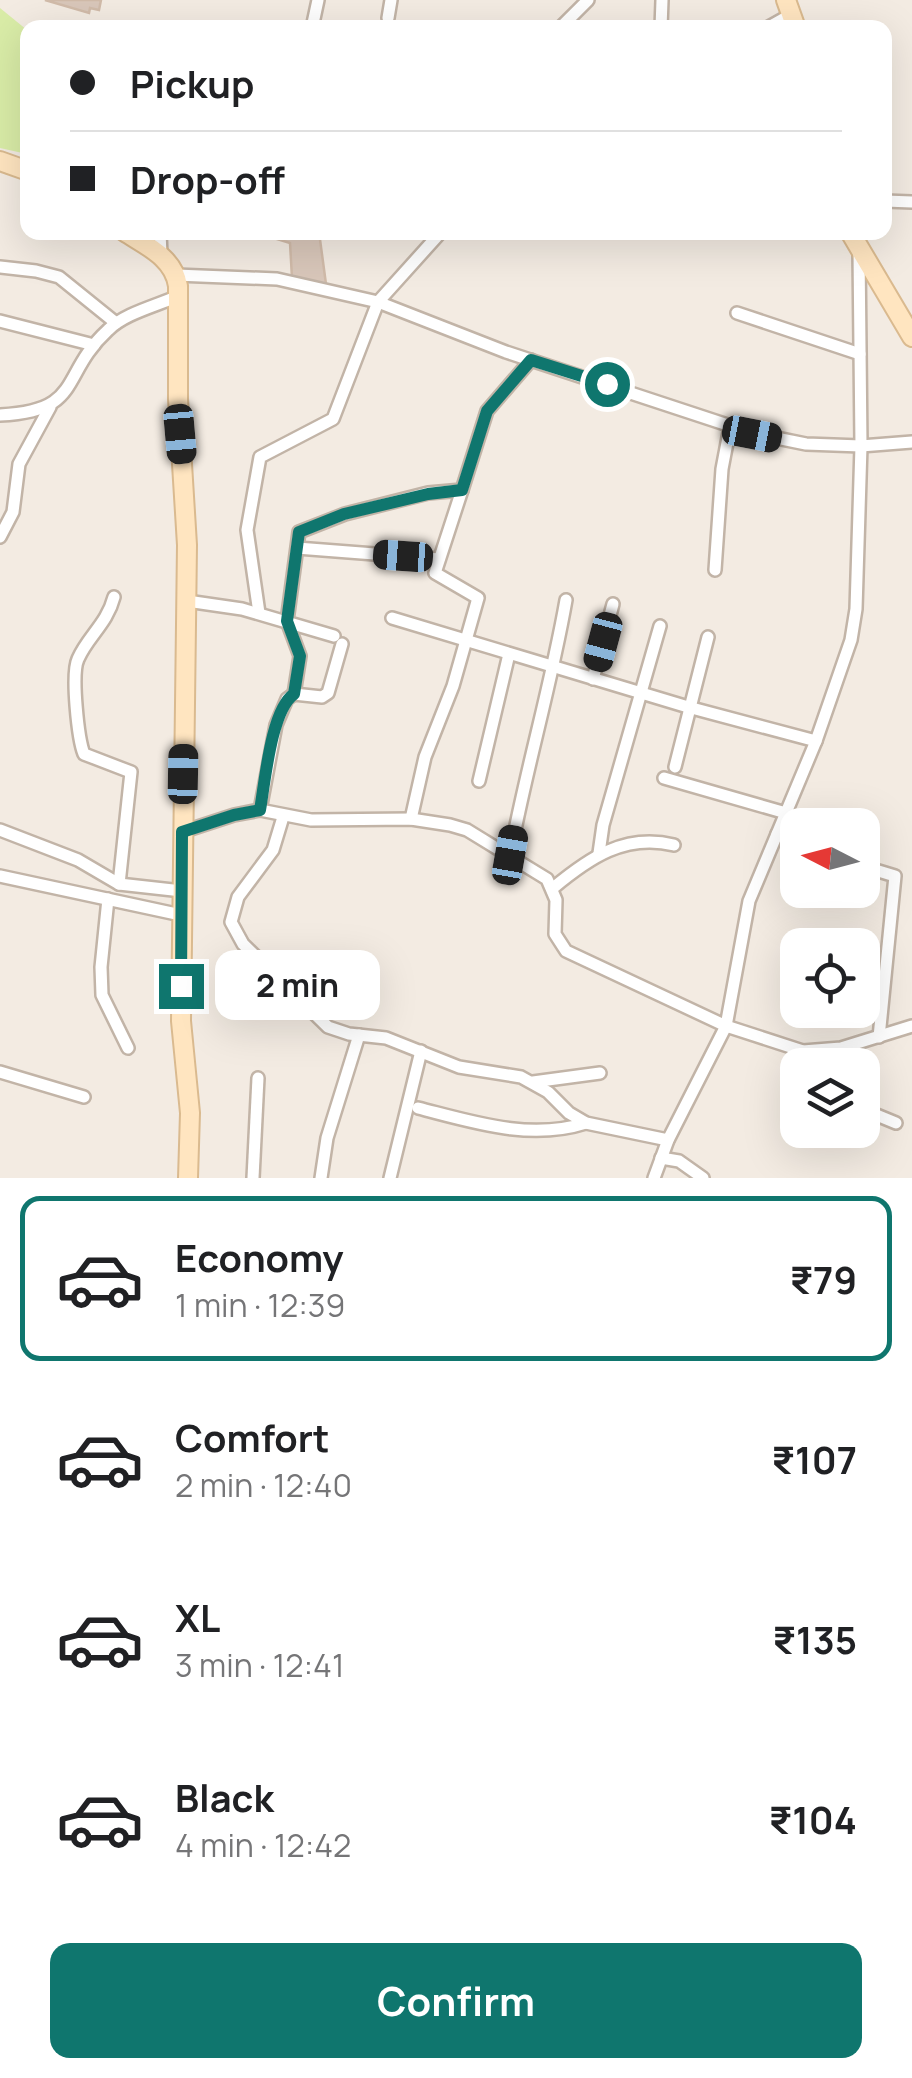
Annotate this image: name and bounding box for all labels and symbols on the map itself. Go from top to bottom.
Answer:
route start [585,362,630,407]
car [162,403,198,465]
car [720,414,784,454]
car [372,539,434,573]
car [581,609,625,675]
car [167,744,199,804]
north arrow [780,808,880,908]
car [490,823,530,887]
callout: 2 min [216,951,381,1021]
route end [159,964,204,1009]

